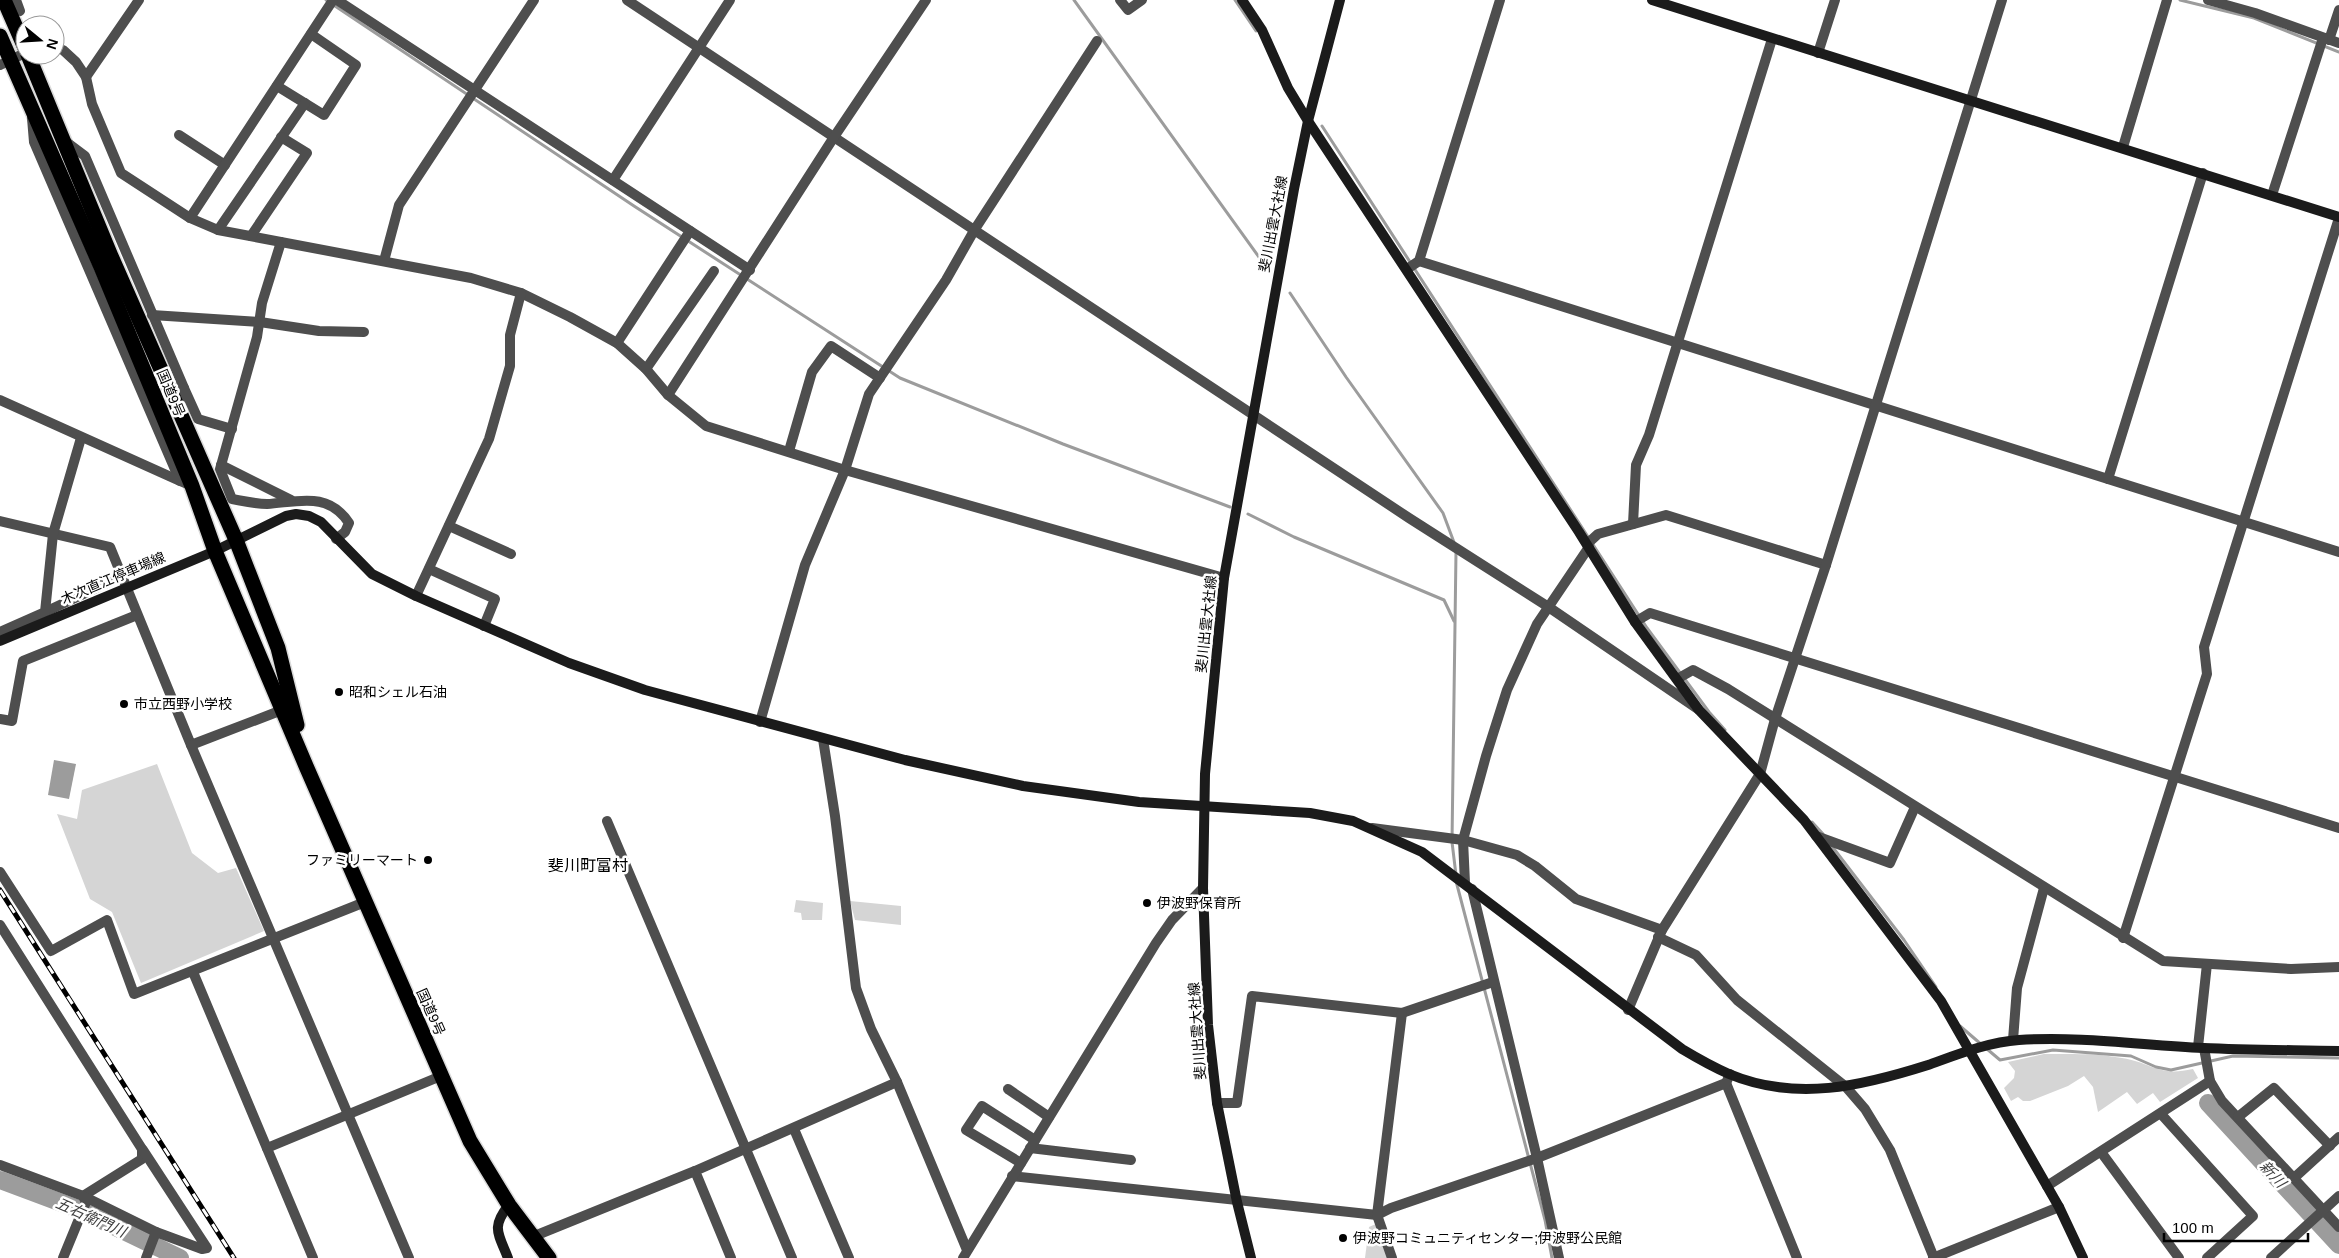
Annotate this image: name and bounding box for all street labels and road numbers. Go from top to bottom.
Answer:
street label: 斐川出雲大社線 [1256,174,1290,274]
street label: 国道9号 [154,367,188,419]
street label: 木次直江停車場線 [58,549,168,607]
street label: 斐川出雲大社線 [1193,574,1219,674]
street label: 斐川出雲大社線 [1186,982,1208,1080]
street label: 国道9号 [414,986,448,1038]

